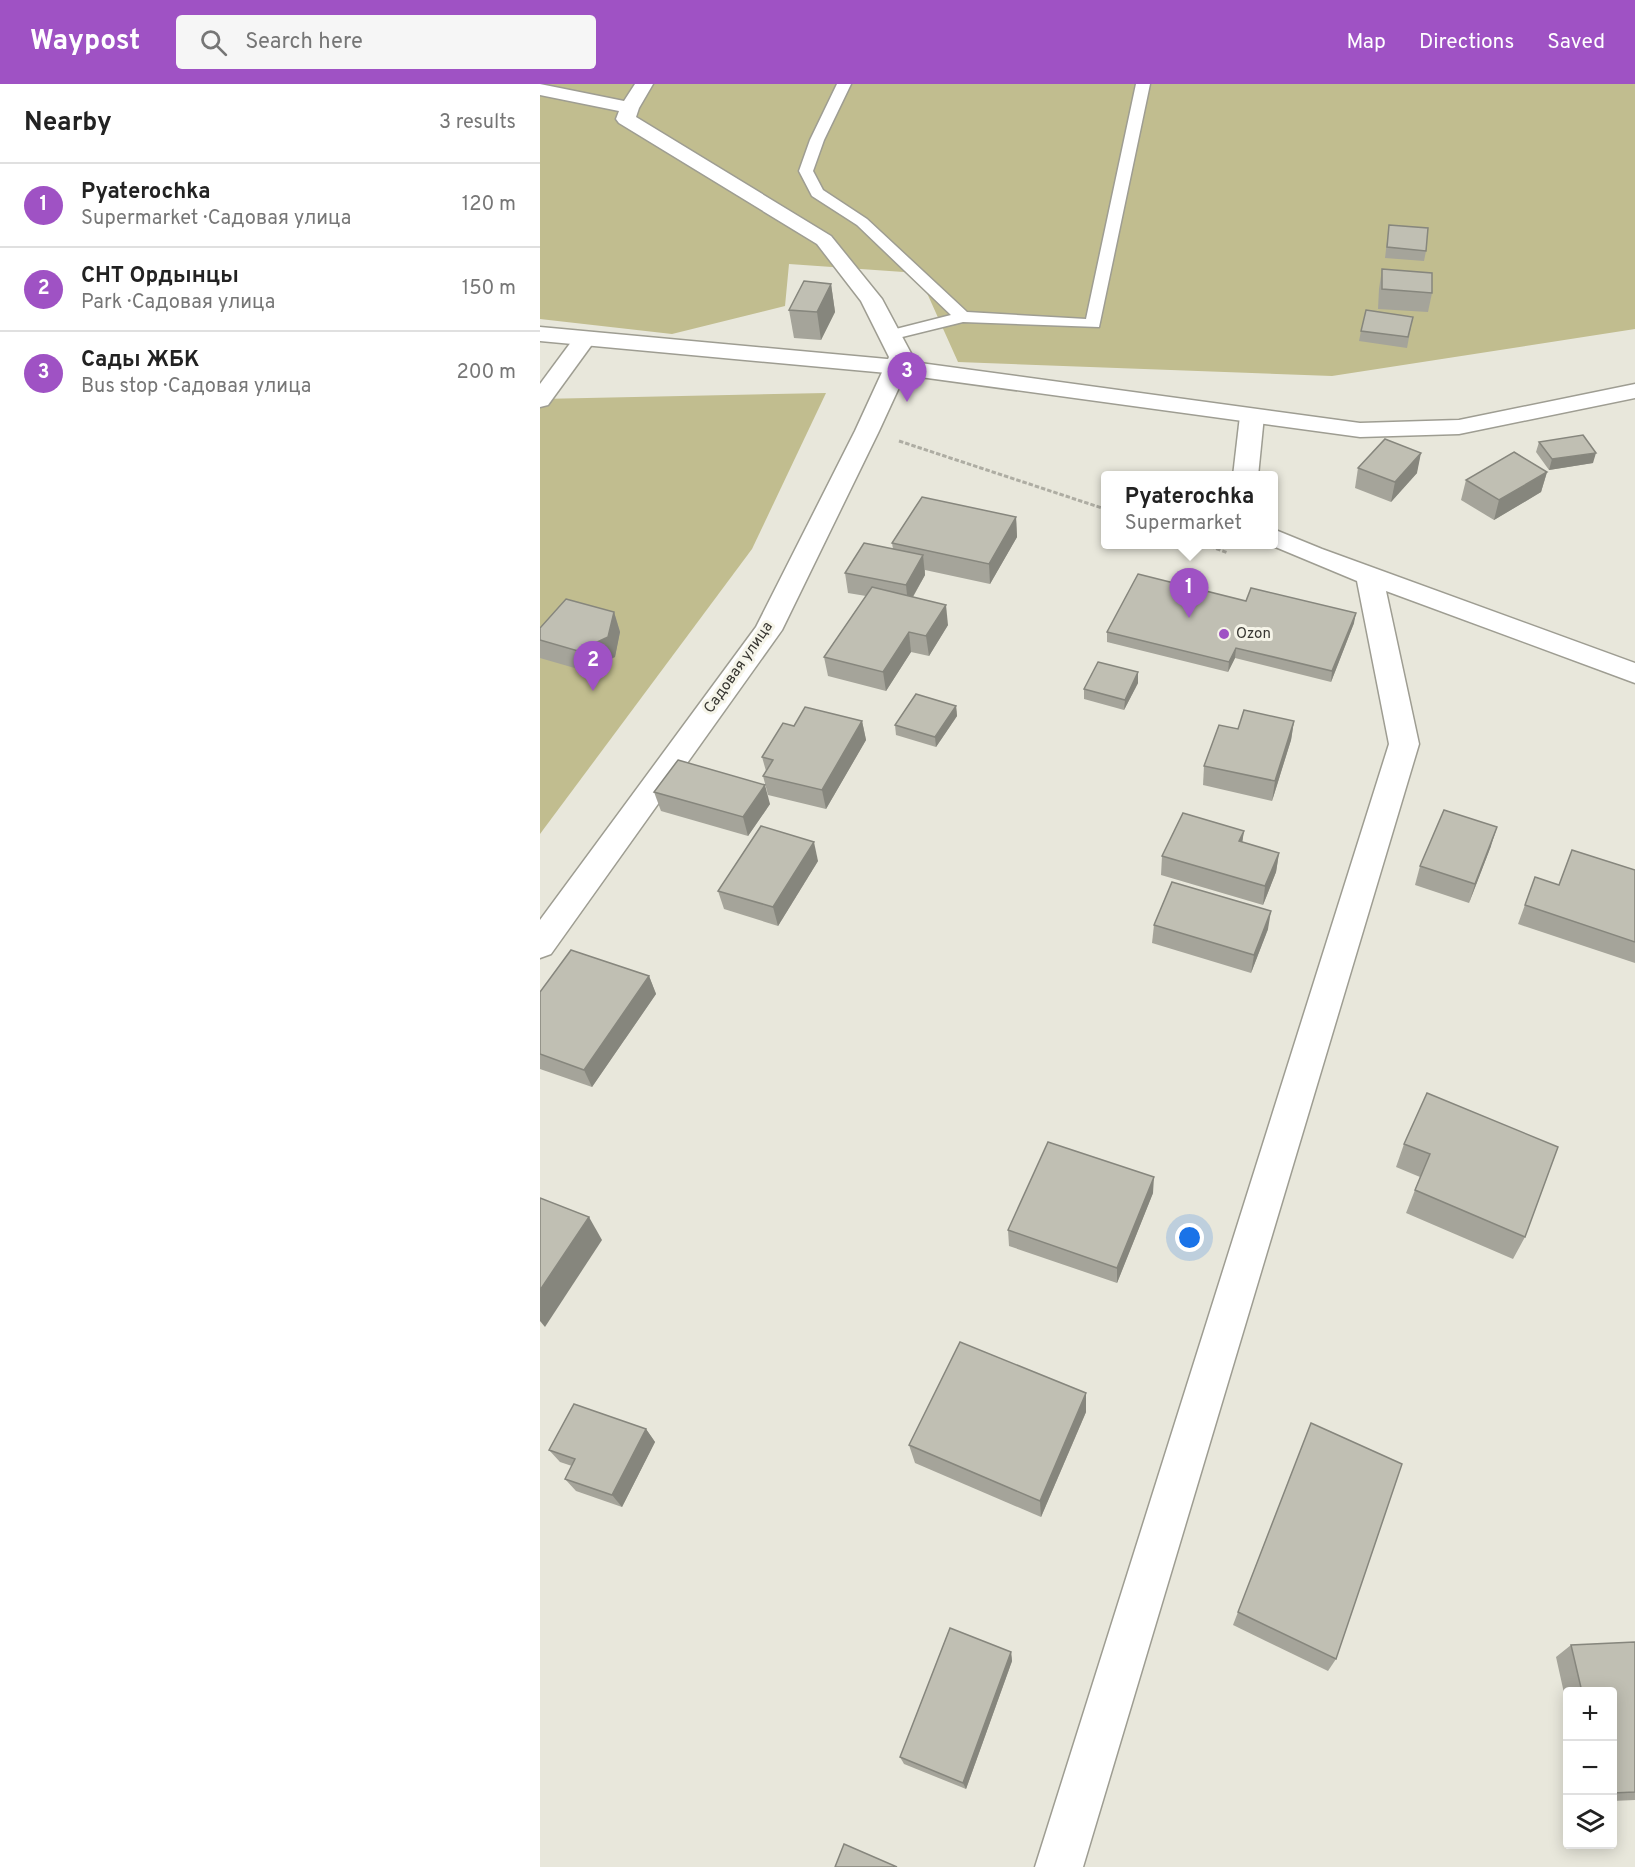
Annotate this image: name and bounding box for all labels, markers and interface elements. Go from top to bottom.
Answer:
search box [176,15,596,69]
text: Waypost [30,24,140,60]
icon: search [197,26,230,59]
text: Search here [245,29,363,56]
text: Map [1346,29,1386,56]
text: Directions [1419,29,1514,56]
text: Saved [1547,29,1605,56]
text: Nearby [24,107,112,140]
text: 3 results [439,110,516,136]
text: Pyaterochka [81,179,211,206]
text: 1 [40,192,48,218]
text: 120 m [462,192,516,218]
text: Supermarket · Садовая улица [81,206,351,232]
text: СНТ Ордынцы [81,263,239,290]
text: 2 [37,276,50,302]
text: 150 m [462,276,516,302]
text: Park · Садовая улица [81,290,275,316]
text: Сады ЖБК [81,347,200,374]
pin: 3 [888,352,926,402]
text: 3 [38,360,50,386]
text: 200 m [457,360,516,386]
text: Bus stop · Садовая улица [81,374,311,400]
popup [1101,471,1278,549]
text: Pyaterochka [1125,484,1254,511]
text: Supermarket [1125,511,1242,537]
pin: 1 [1170,568,1208,618]
street label: Садовая улица [700,618,778,718]
place label: Ozon [1236,625,1271,644]
marker: Ozon [1217,627,1231,641]
pin: 2 [574,642,612,691]
your location [1175,1223,1204,1252]
map controls [1563,1687,1617,1849]
button: + [1563,1687,1617,1741]
button: − [1563,1741,1617,1795]
button: layers [1563,1795,1617,1849]

